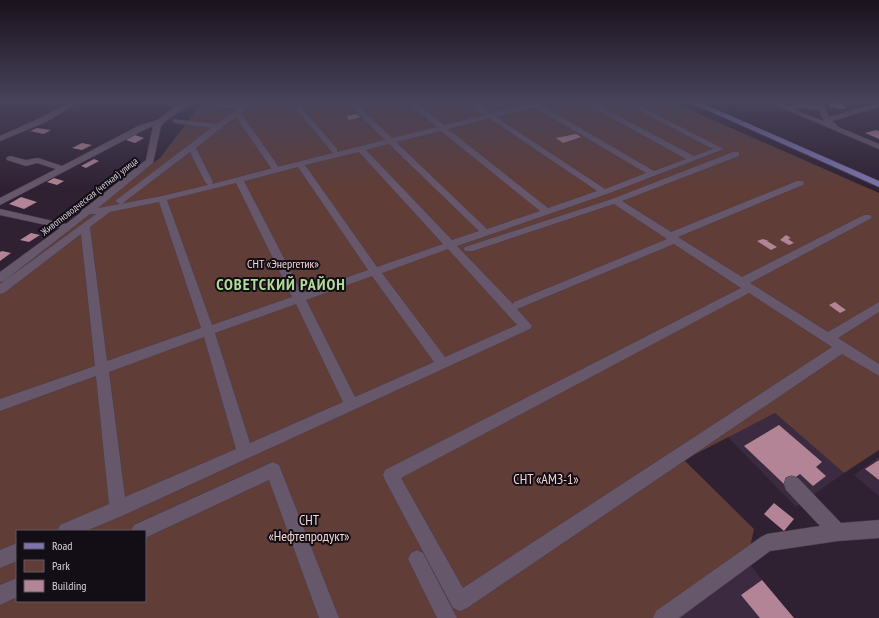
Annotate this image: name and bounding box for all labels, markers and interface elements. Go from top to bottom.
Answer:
street label: Животноводческая (четная) улица [37,154,141,239]
park label: СНТ «Энергетик» [247,256,319,271]
district label: СОВЕТСКИЙ РАЙОН [216,274,346,294]
park label: СНТ «АМЗ-1» [513,470,579,488]
park label: СНТ «Нефтепродукт» [268,511,350,545]
legend [16,530,146,602]
text: Road [52,538,72,553]
text: Park [52,558,70,573]
text: Building [52,578,87,593]

